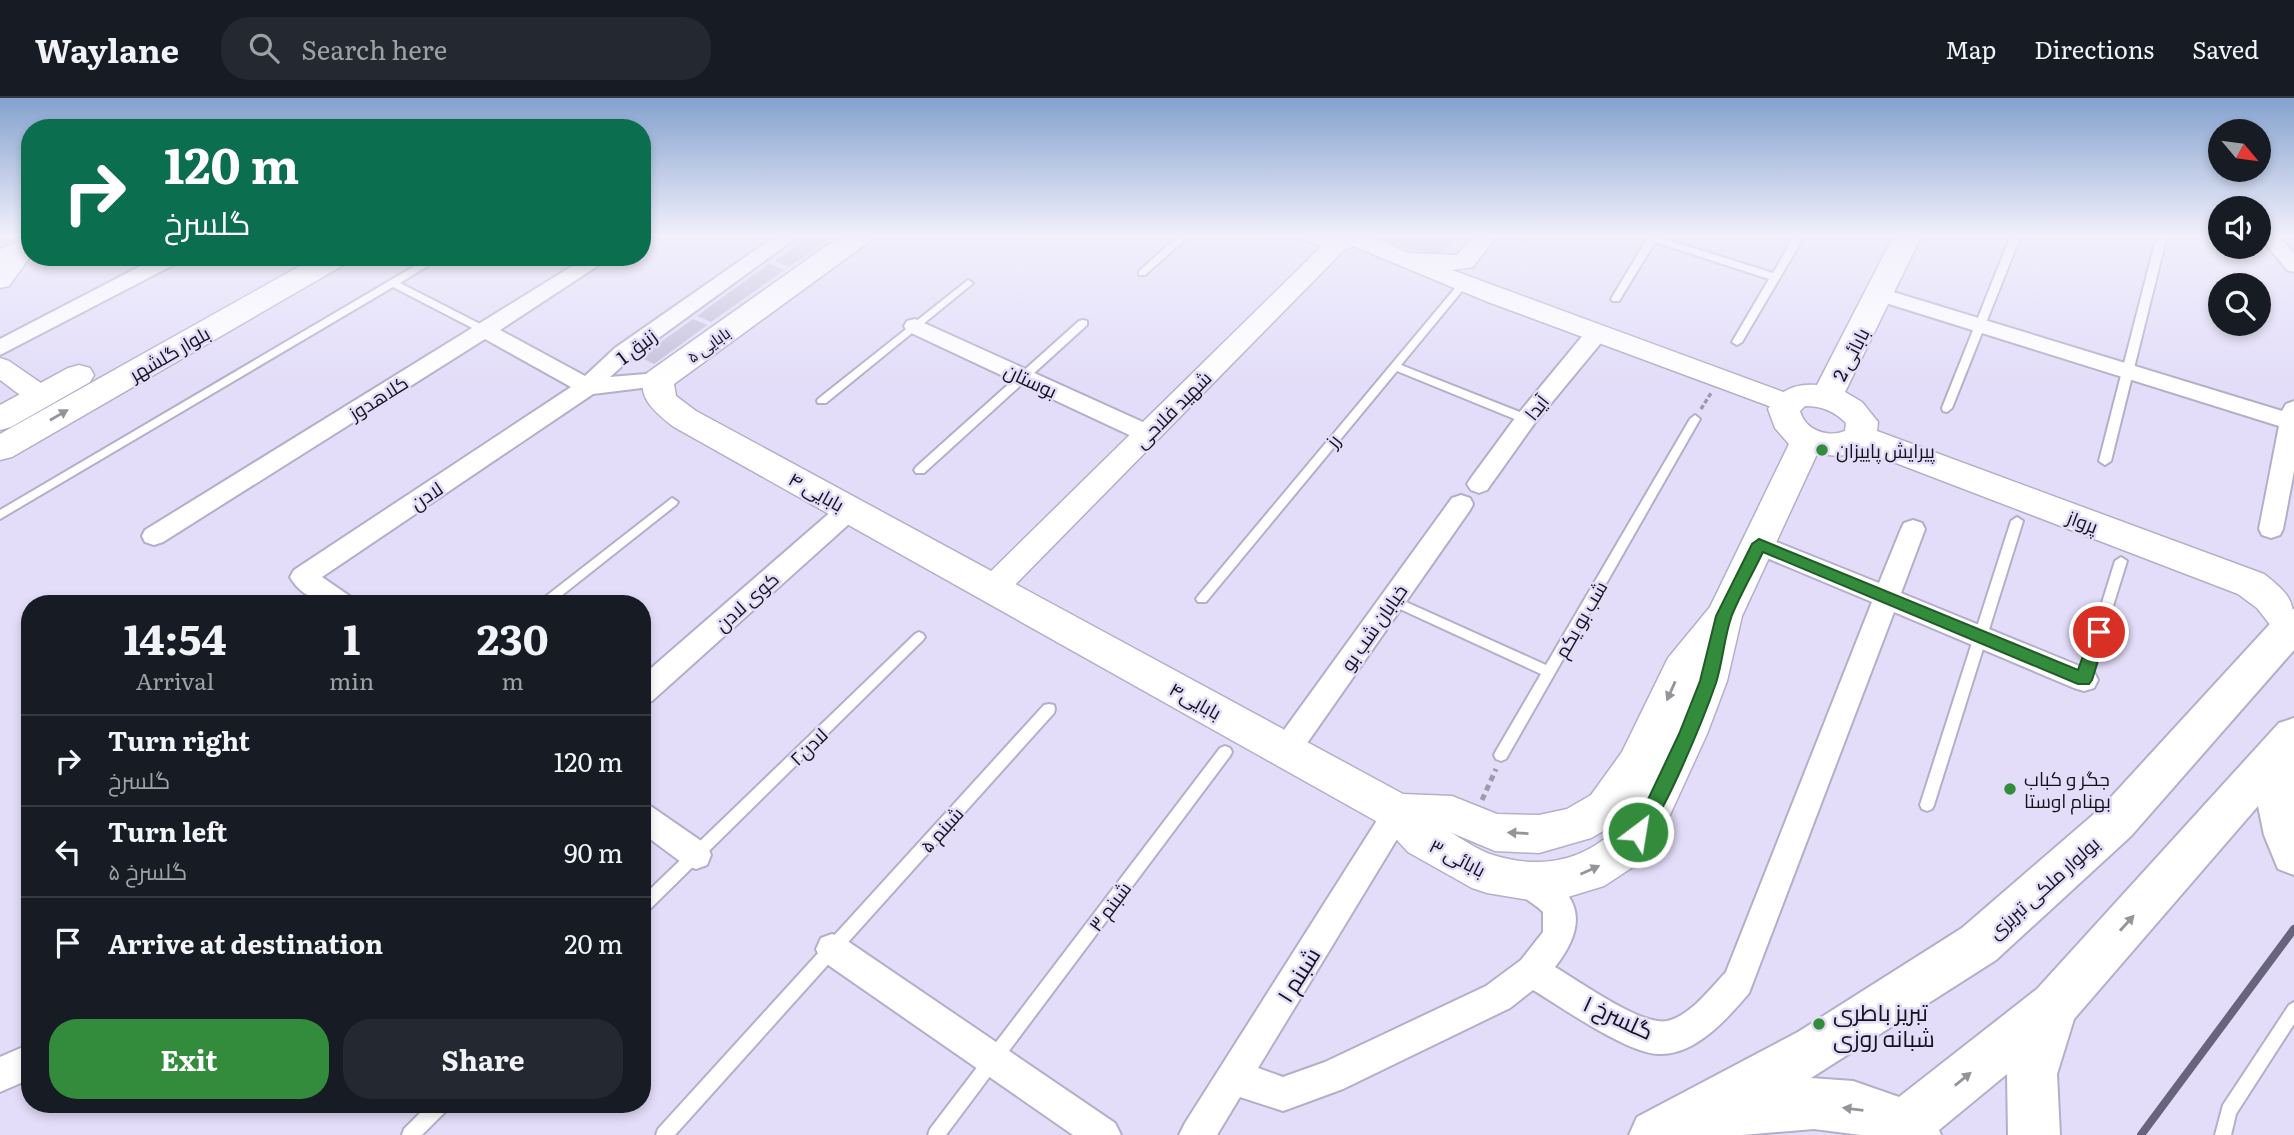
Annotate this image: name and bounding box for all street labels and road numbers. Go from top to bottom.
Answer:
street label: بلوار گلشهر [123,319,215,388]
street label: ۵ بابایی [681,320,735,368]
street label: زنبق 1 [610,322,662,370]
street label: بابائی 2 [1825,322,1875,386]
street label: بوستان [1000,356,1062,404]
street label: شهید فلاحی [1127,364,1217,454]
street label: کلاهدوز [342,368,413,427]
street label: آیدا [1517,388,1555,426]
street label: رز [1317,427,1346,453]
street label: بابایی ۴ [784,464,850,518]
street label: لادن [404,474,448,516]
street label: پرواز [2062,502,2103,540]
street label: کوی لادن [708,565,784,637]
street label: شب بو یکم [1547,575,1614,663]
street label: خیابان شب بو [1333,578,1413,676]
street label: بابایی۴ [1165,674,1227,726]
street label: لادن۲ [782,721,834,771]
street label: شبنم ۵ [913,800,970,859]
street label: بولوار ملکی تبریزی [1981,829,2105,945]
street label: بابائی ۳ [1425,831,1491,883]
street label: شبنم ۳ [1081,875,1138,937]
street label: شبنم ۱ [1267,940,1328,1009]
street label: گلسرخ ۱ [1578,985,1660,1048]

